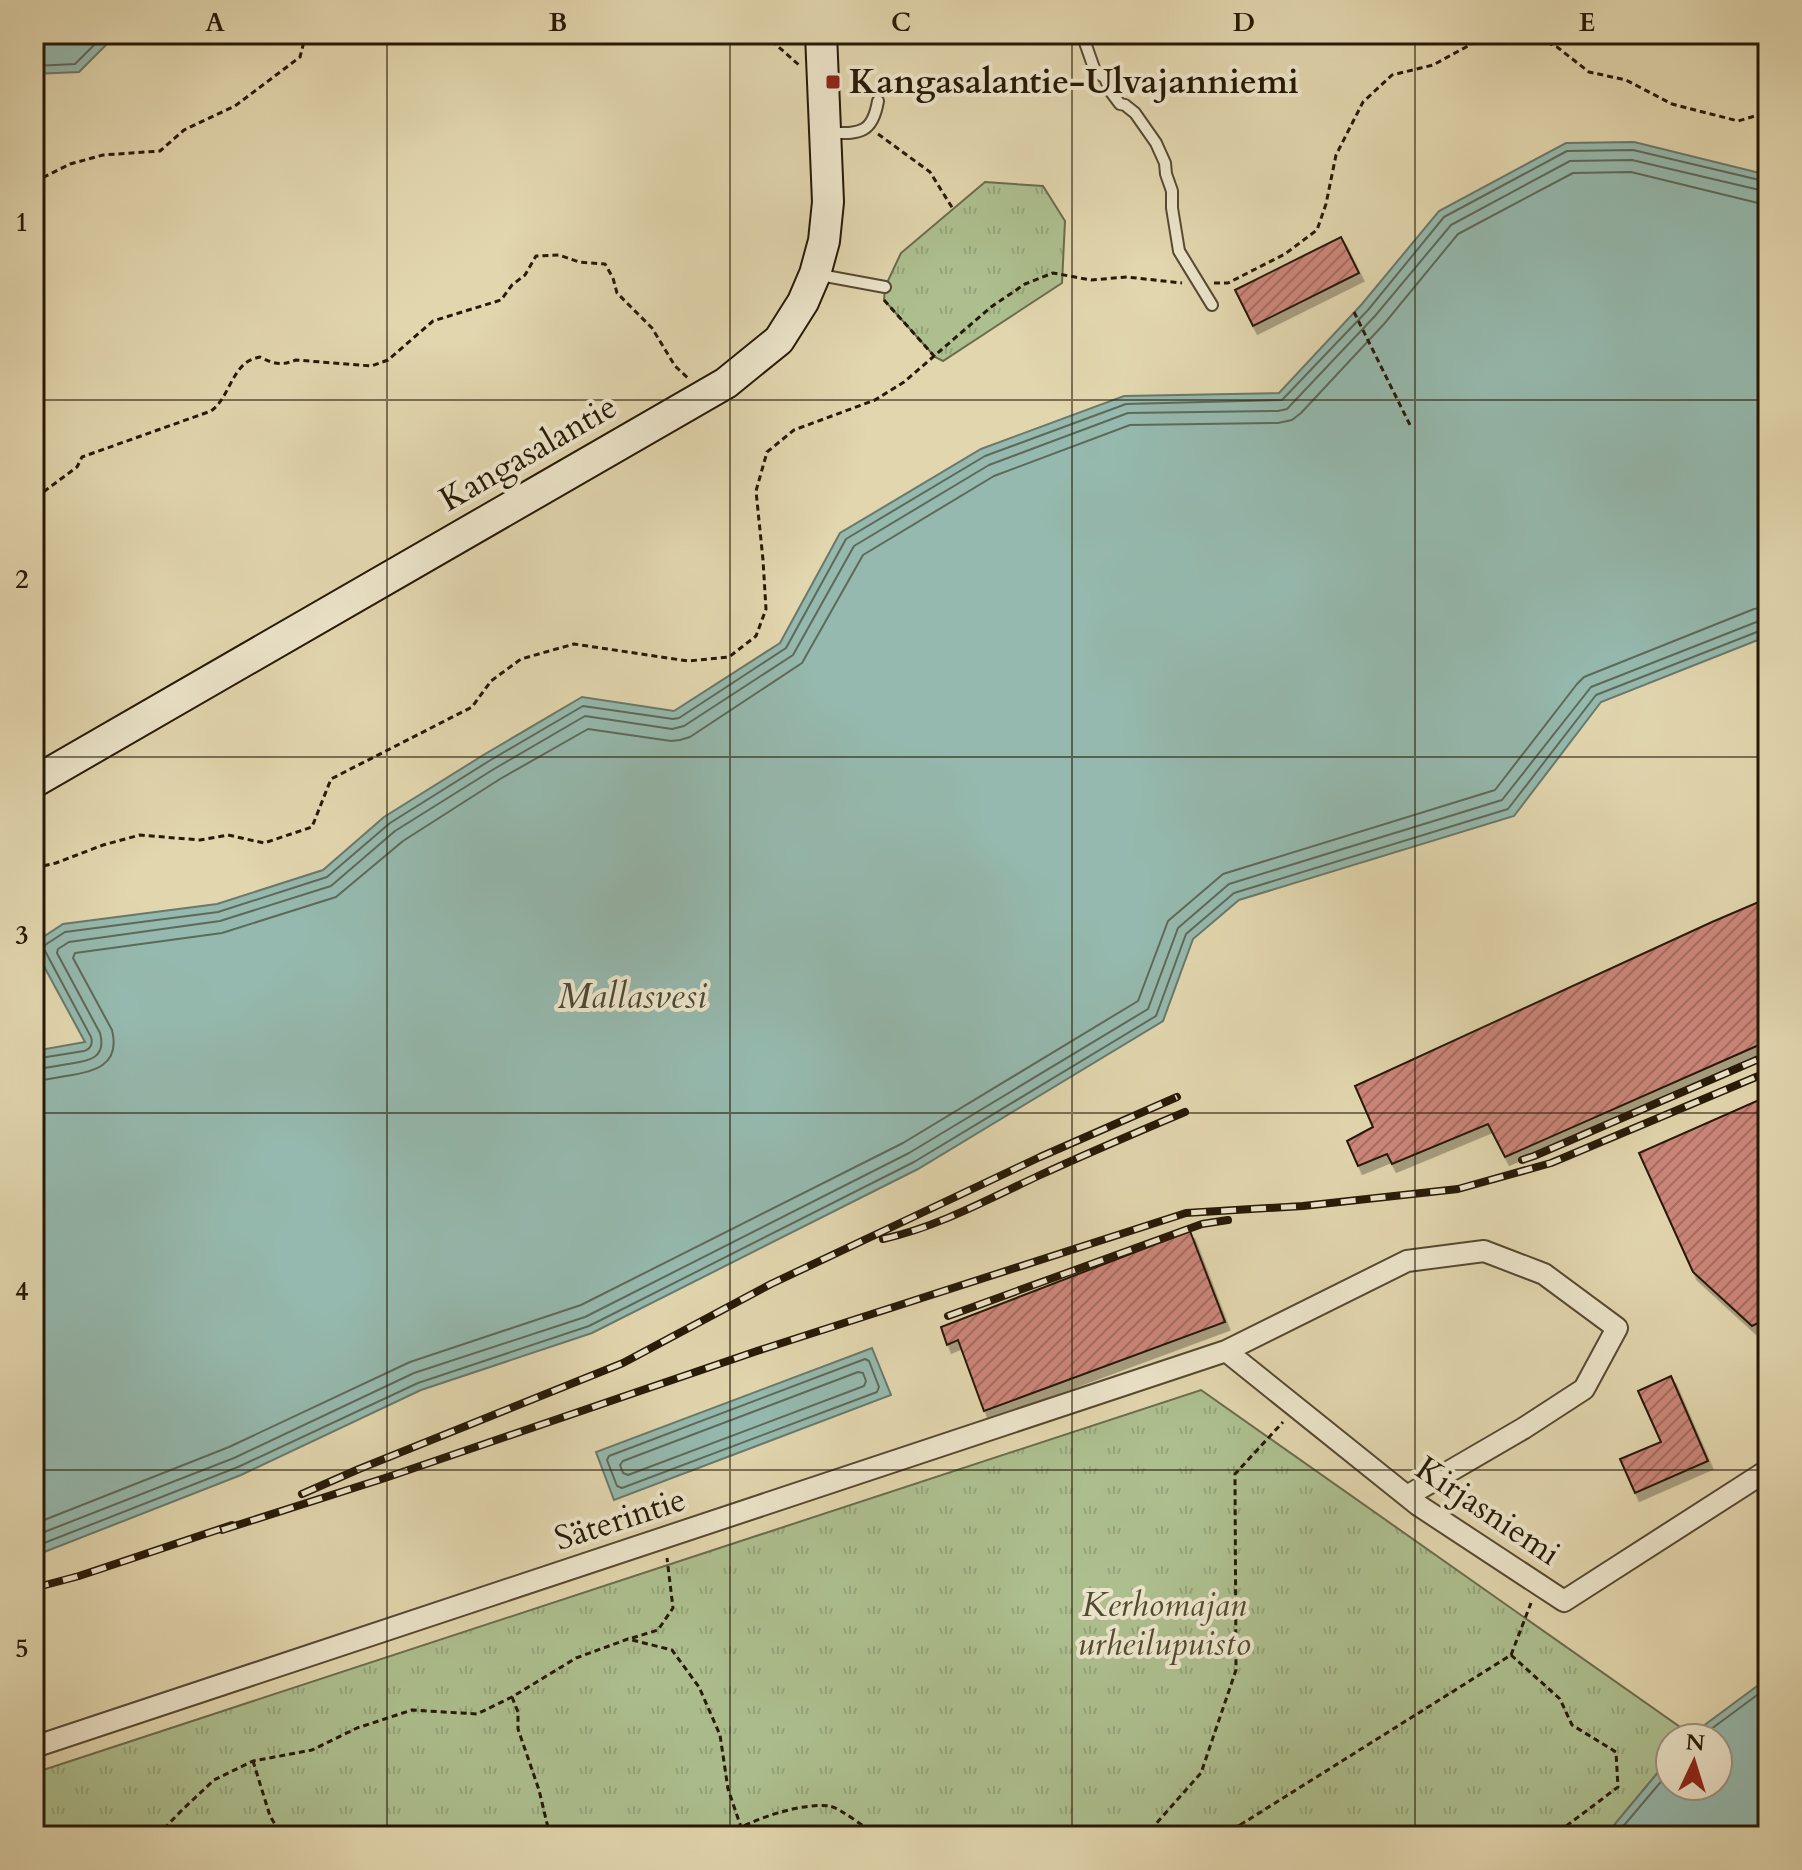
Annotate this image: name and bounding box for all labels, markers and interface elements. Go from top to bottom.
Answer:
text: A [205,5,225,40]
text: B [549,5,567,40]
text: C [891,5,911,40]
text: D [1233,5,1255,40]
text: E [1579,5,1595,40]
place label: Kangasalantie-Ulvajanniemi [849,59,1299,105]
marker: Kangasalantie-Ulvajanniemi [824,73,842,91]
text: 1 [15,205,29,240]
street label: Kangasalantie [431,384,625,522]
text: 2 [15,562,29,597]
text: 3 [15,918,29,953]
water label: Mallasvesi [558,972,708,1021]
text: 4 [15,1274,29,1309]
street label: Kirjasniemi [1407,1446,1569,1576]
street label: Säterintie [549,1476,691,1562]
park label: Kerhomajan urheilupuisto [1077,1582,1251,1667]
text: 5 [15,1631,29,1666]
north arrow [1654,1722,1734,1802]
text: N [1685,1727,1706,1759]

